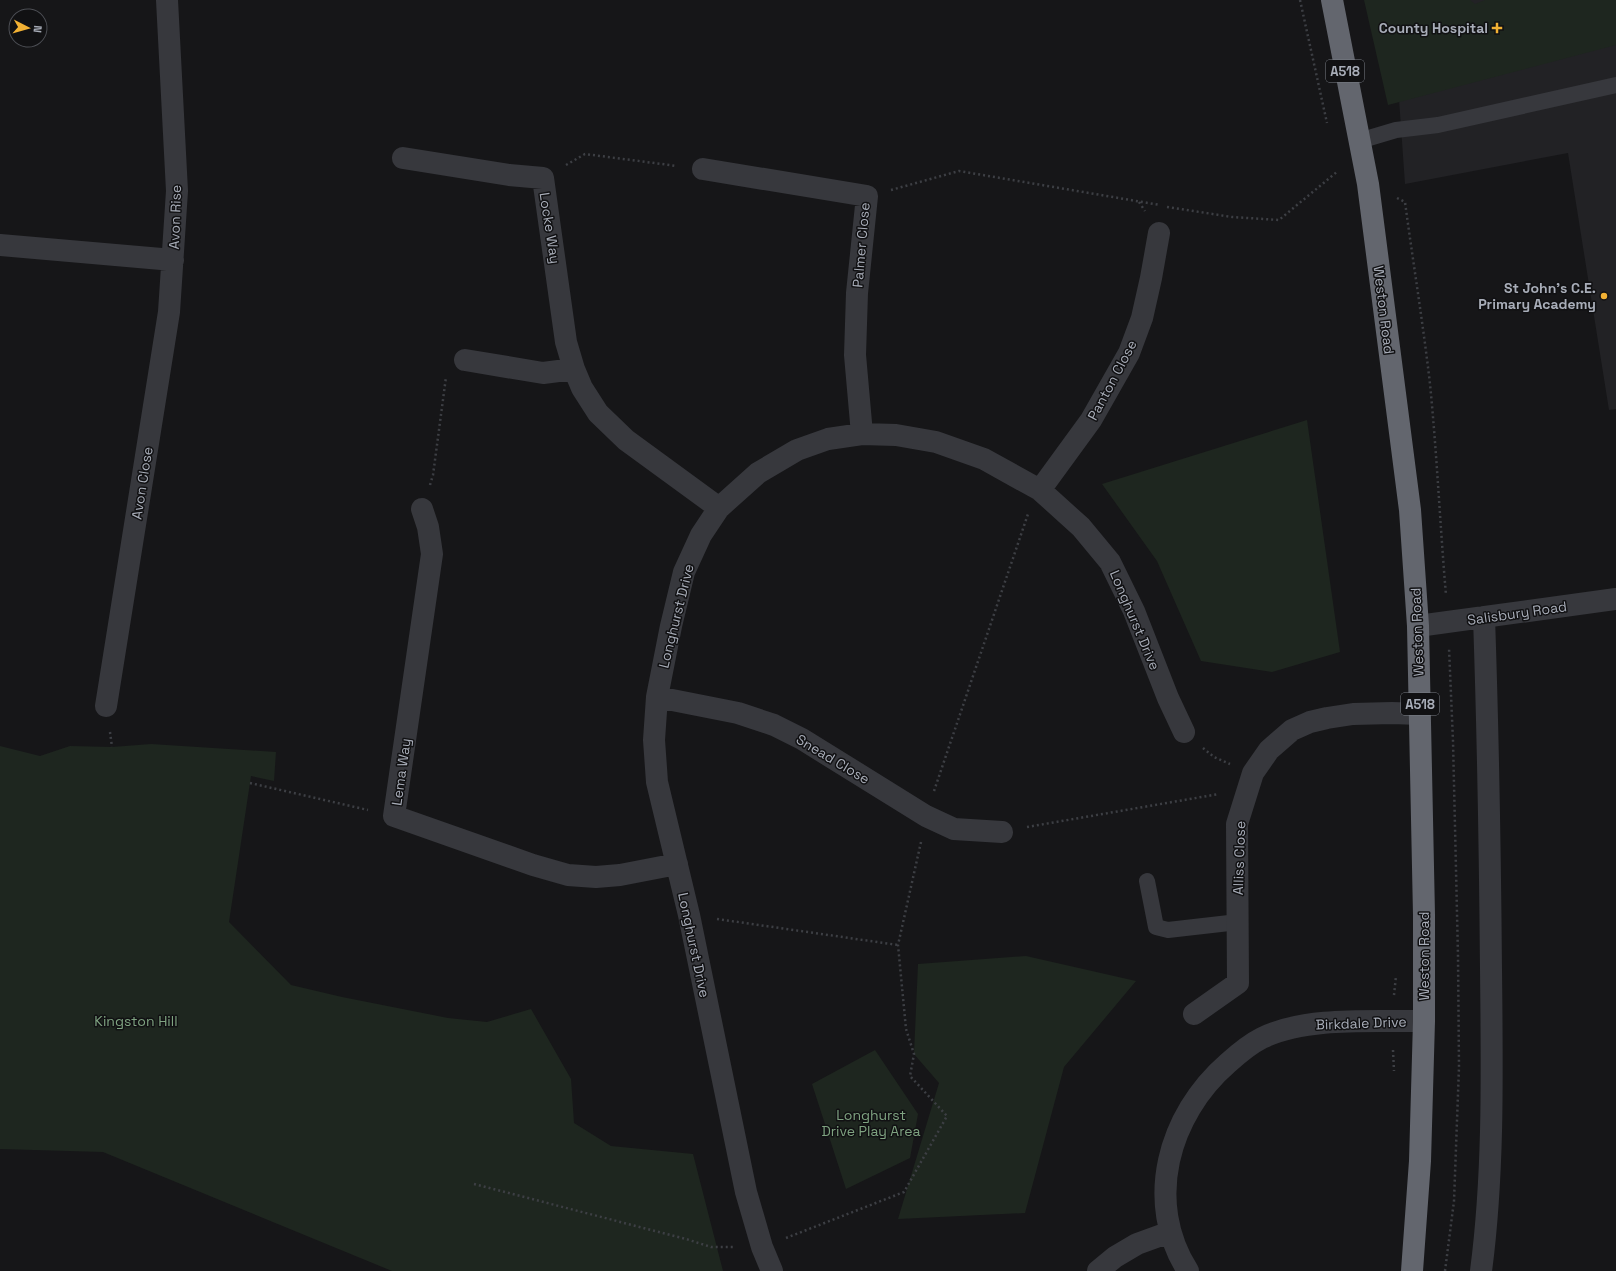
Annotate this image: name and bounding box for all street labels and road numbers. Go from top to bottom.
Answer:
road number: A518 [1326,60,1364,82]
street label: Avon Rise [165,184,185,250]
street label: Locke Way [535,191,565,265]
street label: Palmer Close [848,202,874,288]
street label: Weston Road [1370,265,1398,355]
street label: Panton Close [1083,337,1141,423]
street label: Avon Close [127,445,157,521]
street label: Longhurst Drive [654,562,698,670]
street label: Longhurst Drive [1106,567,1164,673]
street label: Weston Road [1406,587,1428,677]
street label: Salisbury Road [1466,597,1568,629]
road number: A518 [1401,693,1439,715]
street label: Snead Close [793,730,873,788]
street label: Lema Way [387,737,415,807]
street label: Alliss Close [1229,821,1249,895]
street label: Longhurst Drive [674,891,714,999]
street label: Weston Road [1415,912,1433,1000]
street label: Birkdale Drive [1315,1012,1407,1034]

